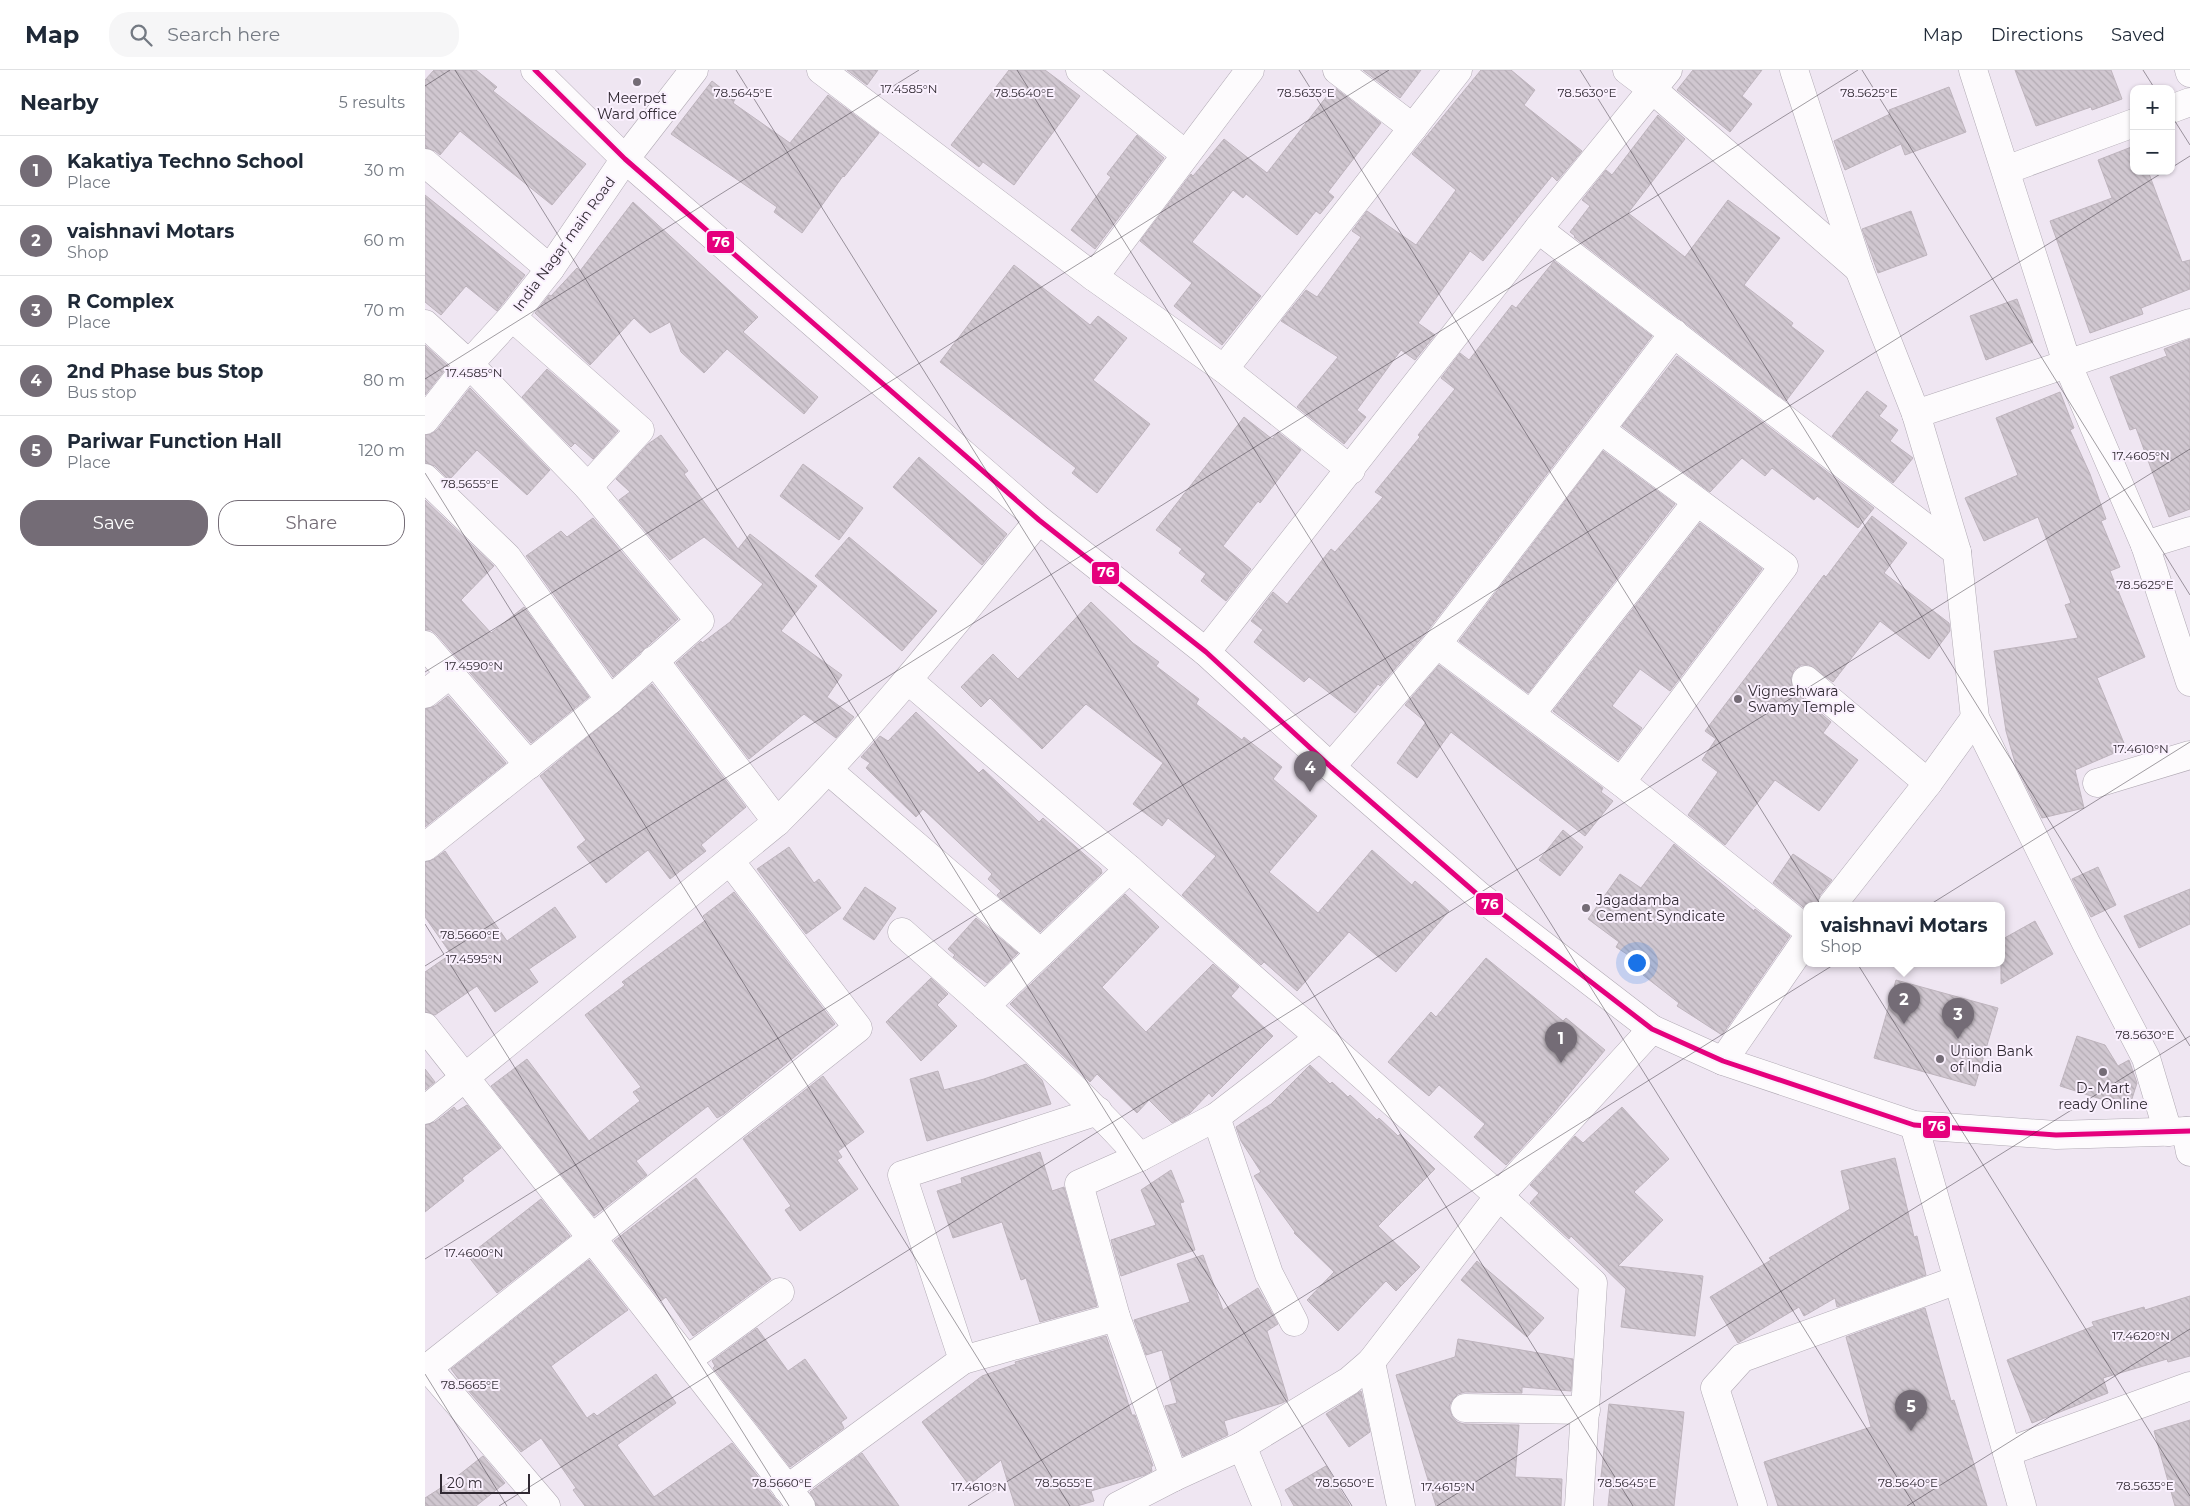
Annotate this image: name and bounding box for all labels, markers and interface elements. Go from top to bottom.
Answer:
search box [109,12,459,57]
text: Map [25,20,79,49]
icon: search [127,21,155,49]
text: Search here [167,23,280,46]
text: Map [1923,24,1963,46]
text: Directions [1991,24,2083,46]
text: Saved [2111,24,2165,46]
marker: Meerpet Ward office [631,76,643,88]
text: 17.4585°N [881,81,937,96]
text: 78.5645°E [714,85,772,100]
text: 78.5640°E [994,85,1054,100]
text: 78.5635°E [1277,85,1335,100]
text: 78.5630°E [1557,85,1617,100]
text: 78.5625°E [1840,85,1898,100]
map controls [2130,85,2175,175]
button: + [2130,85,2175,130]
place label: Meerpet Ward office [597,89,677,123]
text: Nearby [20,90,99,115]
text: 5 results [339,93,405,112]
button: − [2130,130,2175,175]
text: Kakatiya Techno School [67,150,304,173]
text: 1 [33,161,39,180]
text: 30 m [364,161,405,180]
text: Place [67,173,111,192]
street label: India Nagar main Road [509,173,619,315]
text: vaishnavi Motars [67,220,234,243]
line badge: 76 [706,230,735,254]
text: 2 [31,231,41,250]
text: 60 m [363,231,405,250]
text: 76 [712,233,730,251]
text: Shop [67,243,109,262]
text: R Complex [67,290,174,313]
text: 3 [31,301,41,320]
text: 70 m [364,301,405,320]
text: Place [67,313,111,332]
text: 2nd Phase bus Stop [67,360,263,383]
text: 17.4585°N [446,365,502,380]
text: 4 [30,371,42,390]
text: 80 m [363,371,405,390]
text: Bus stop [67,383,137,402]
text: Pariwar Function Hall [67,430,282,453]
text: 5 [31,441,41,460]
text: 120 m [358,441,405,460]
text: 17.4605°N [2112,448,2170,463]
text: Place [67,453,111,472]
text: 78.5655°E [441,476,499,491]
button: Save [20,500,208,546]
button: Share [218,500,405,546]
line badge: 76 [1091,561,1120,585]
text: 76 [1097,563,1115,581]
text: 78.5625°E [2116,577,2174,592]
text: 17.4590°N [445,658,503,673]
place label: Vigneshwara Swamy Temple [1748,682,1855,716]
marker: Vigneshwara Swamy Temple [1732,693,1744,705]
text: 17.4610°N [2113,741,2169,756]
pin: 4 [1294,751,1326,792]
place label: Jagadamba Cement Syndicate [1595,891,1725,925]
line badge: 76 [1475,892,1504,916]
text: 76 [1481,895,1499,913]
marker: Jagadamba Cement Syndicate [1580,902,1592,914]
popup [1803,902,2005,967]
text: vaishnavi Motars [1820,914,1988,937]
text: 78.5660°E [440,927,500,942]
text: Shop [1820,937,1862,956]
your location [1624,950,1650,976]
text: 17.4595°N [446,951,502,966]
pin: 2 [1888,983,1920,1024]
pin: 3 [1942,998,1974,1039]
pin: 1 [1545,1022,1577,1063]
text: 78.5630°E [2115,1027,2175,1042]
place label: Union Bank of India [1950,1042,2034,1076]
marker: Union Bank of India [1934,1053,1946,1065]
marker: D- Mart ready Online [2097,1066,2109,1078]
place label: D- Mart ready Online [2058,1079,2148,1113]
line badge: 76 [1922,1115,1951,1139]
text: 76 [1928,1117,1946,1135]
text: 17.4600°N [444,1245,504,1260]
text: 17.4620°N [2112,1328,2170,1343]
text: 78.5665°E [441,1377,499,1392]
pin: 5 [1895,1390,1927,1431]
scale bar [440,1471,530,1494]
text: 20 m [447,1474,483,1492]
text: 78.5660°E [752,1475,812,1490]
text: 78.5655°E [1035,1475,1093,1490]
text: 78.5650°E [1315,1475,1375,1490]
text: 78.5645°E [1598,1475,1656,1490]
text: 78.5640°E [1878,1475,1938,1490]
text: 78.5635°E [2116,1478,2174,1493]
text: 17.4610°N [951,1479,1007,1494]
text: 17.4615°N [1421,1479,1475,1494]

